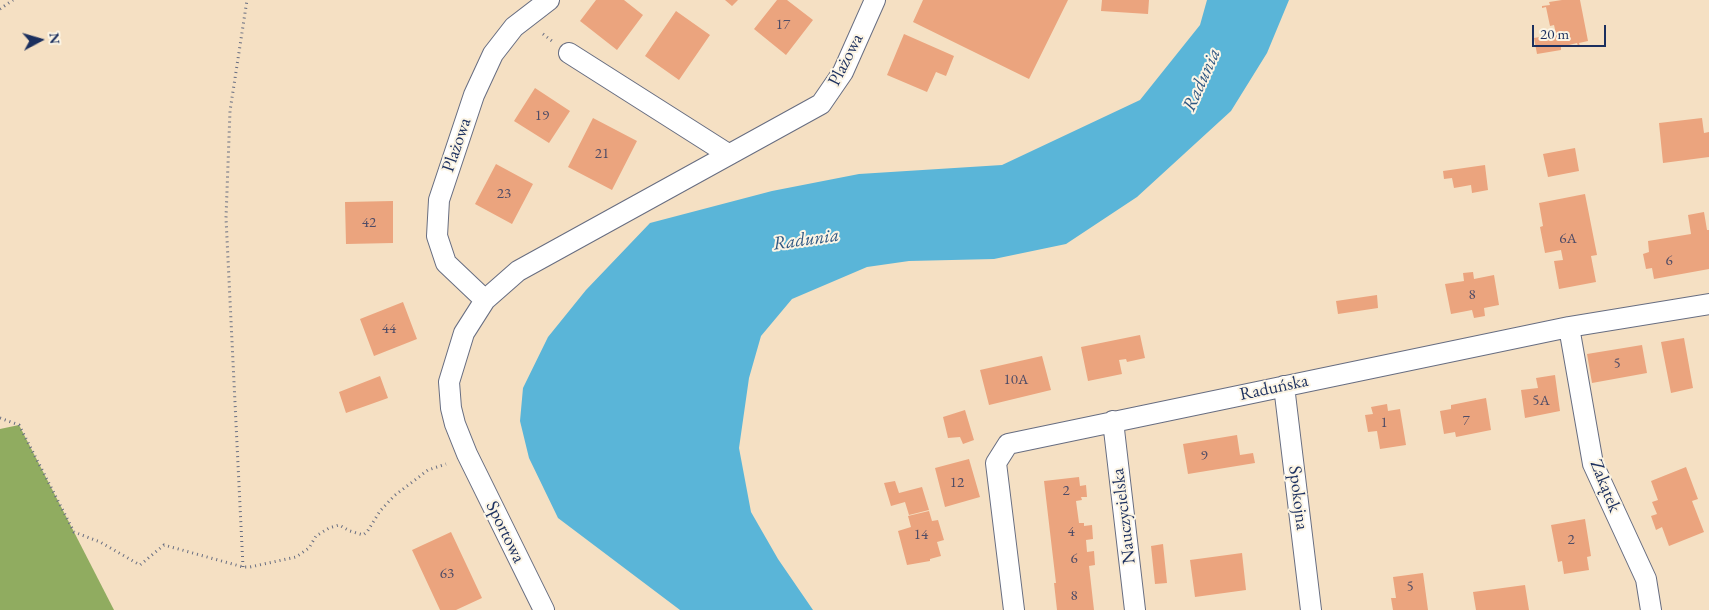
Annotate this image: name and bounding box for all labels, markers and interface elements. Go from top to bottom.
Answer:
north arrow [15,15,65,65]
scale bar [1534,15,1608,47]
house number: 17 [776,16,790,34]
text: 20 m [1540,24,1569,43]
street label: Plażowa [824,30,868,90]
text: N [45,32,64,45]
water label: Radunia [1178,45,1226,115]
house number: 19 [535,107,549,125]
street label: Plażowa [438,115,476,175]
house number: 21 [595,145,609,163]
house number: 23 [497,185,511,203]
house number: 42 [362,214,376,232]
water label: Radunia [771,224,841,256]
house number: 6A [1559,230,1577,248]
house number: 6 [1665,252,1673,270]
house number: 8 [1468,286,1476,304]
house number: 44 [382,320,396,338]
house number: 5 [1613,355,1621,373]
street label: Raduńska [1238,370,1310,406]
house number: 10A [1004,371,1028,389]
house number: 5A [1532,392,1550,410]
house number: 7 [1462,412,1470,430]
house number: 1 [1380,414,1388,432]
house number: 9 [1200,447,1208,465]
street label: Zakątek [1585,457,1625,515]
street label: Spokojna [1283,465,1313,531]
street label: Nauczycielska [1107,467,1141,565]
house number: 12 [950,474,964,492]
house number: 2 [1062,482,1070,500]
street label: Sportowa [481,498,529,566]
house number: 4 [1067,523,1075,541]
house number: 14 [914,526,928,544]
house number: 2 [1567,531,1575,549]
house number: 6 [1070,550,1078,568]
house number: 63 [440,565,454,583]
house number: 5 [1406,578,1414,596]
house number: 8 [1070,587,1078,605]

